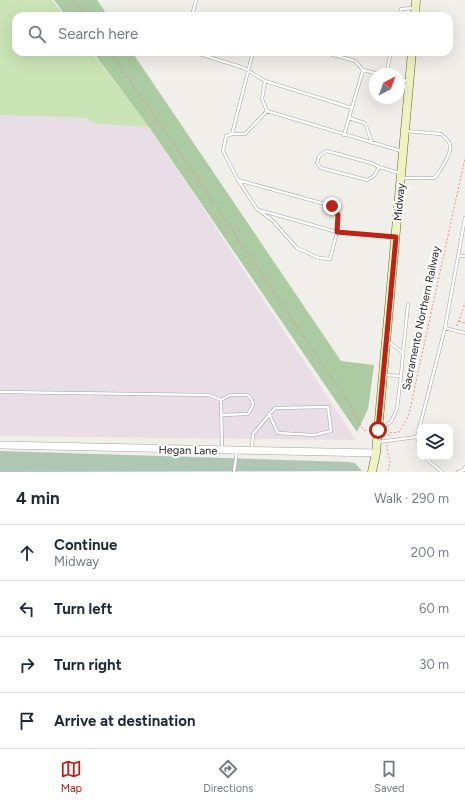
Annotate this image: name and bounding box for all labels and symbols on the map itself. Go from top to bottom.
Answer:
north arrow [369,68,405,104]
street label: Midway [391,182,408,222]
route end [323,197,341,215]
street label: Sacramento Northern Railway [400,245,443,391]
route start [369,421,387,439]
street label: Hegan Lane [159,443,217,458]

